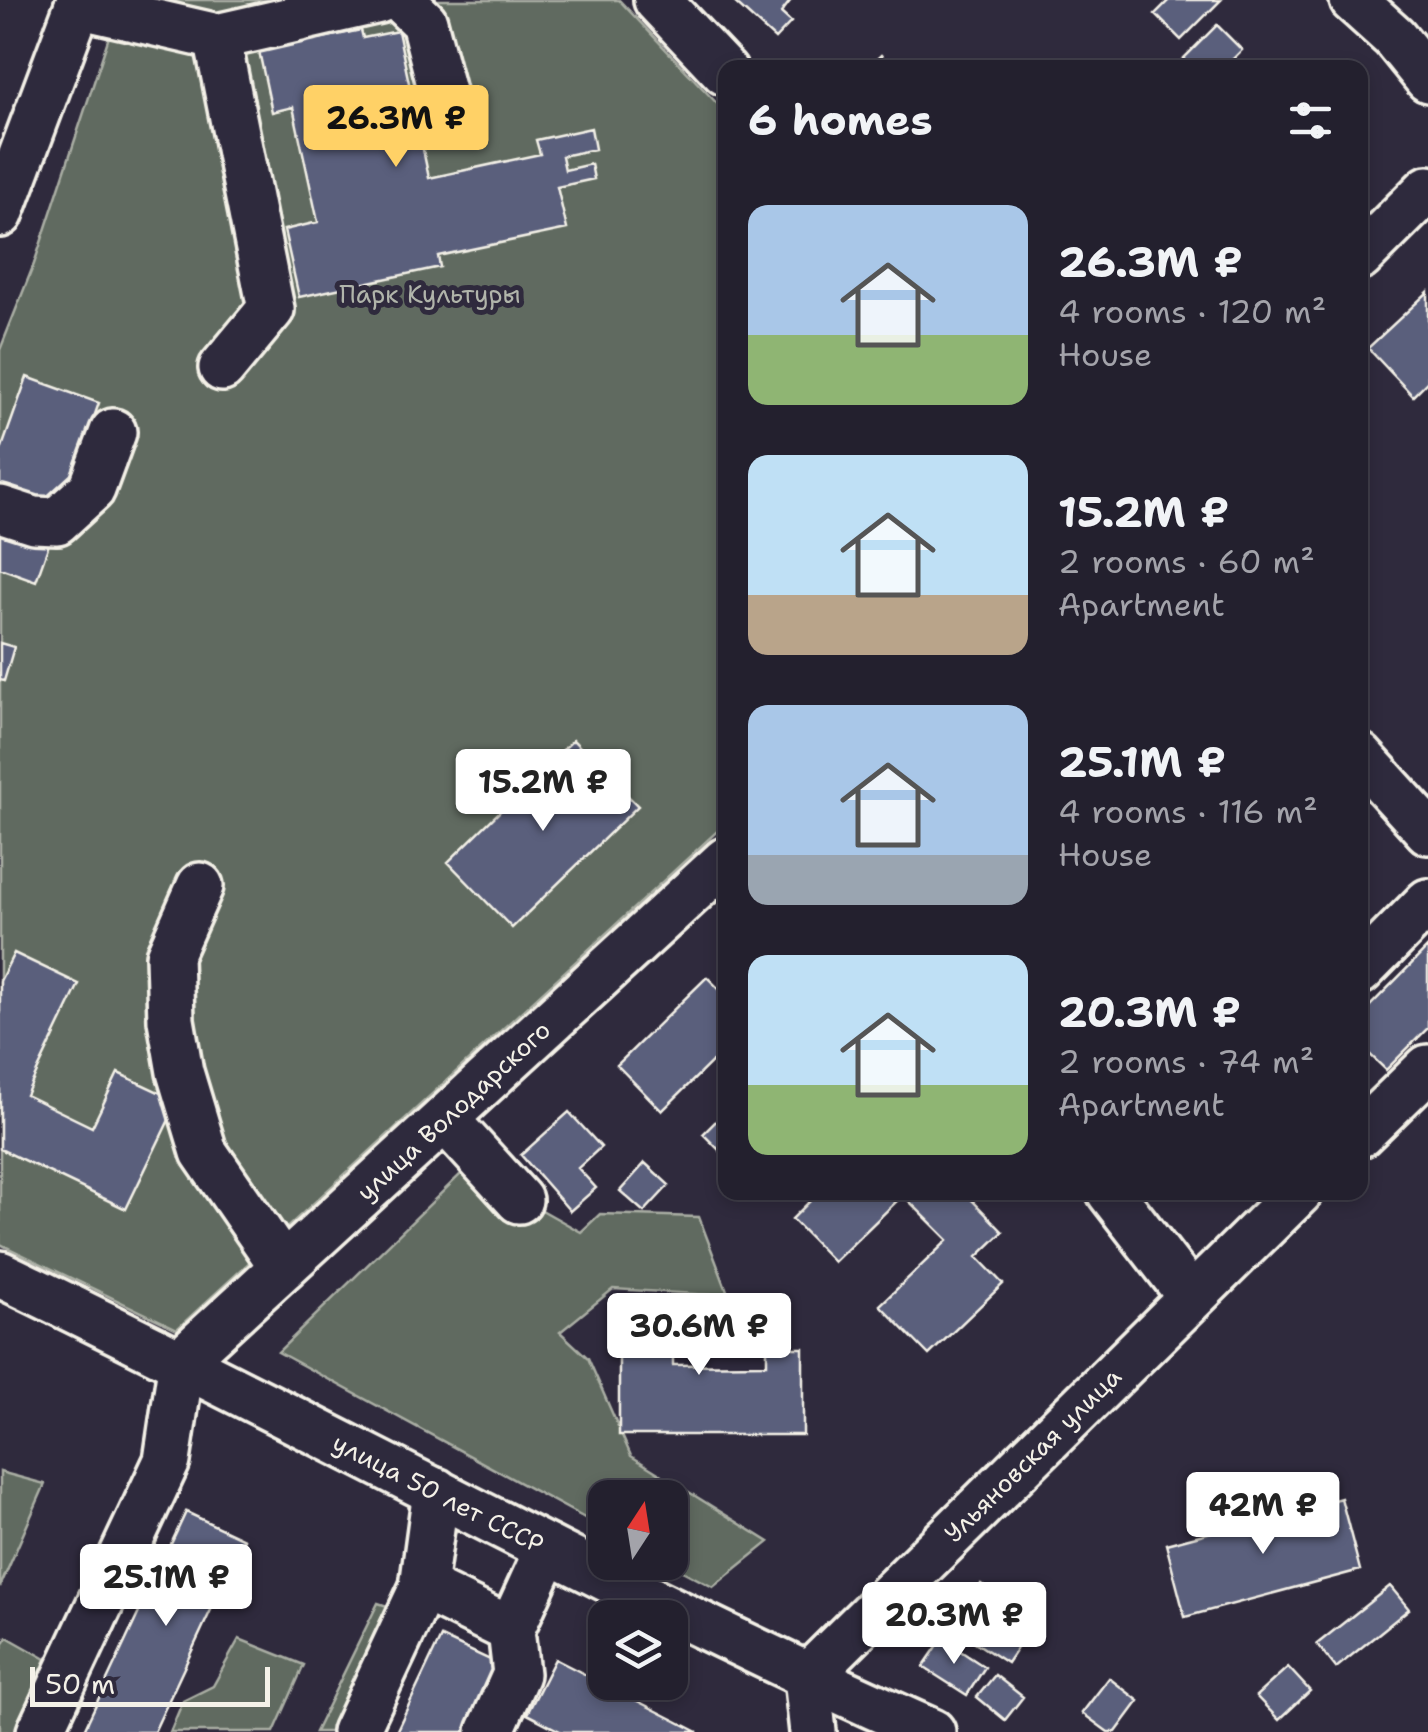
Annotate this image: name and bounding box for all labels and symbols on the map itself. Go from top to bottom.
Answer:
pin: 26.3M ₽ [304,85,488,170]
park label: Парк Культуры [339,277,521,311]
pin: 15.2M ₽ [451,749,635,834]
street label: улица Володарского [349,1013,558,1208]
pin: 30.6M ₽ [607,1293,791,1378]
street label: Ульяновская улица [936,1359,1129,1550]
street label: улица 50 лет СССР [327,1425,550,1561]
pin: 42M ₽ [1193,1472,1333,1557]
north arrow [588,1480,688,1580]
pin: 25.1M ₽ [74,1544,258,1629]
pin: 20.3M ₽ [862,1582,1046,1667]
scale bar [30,1662,270,1706]

